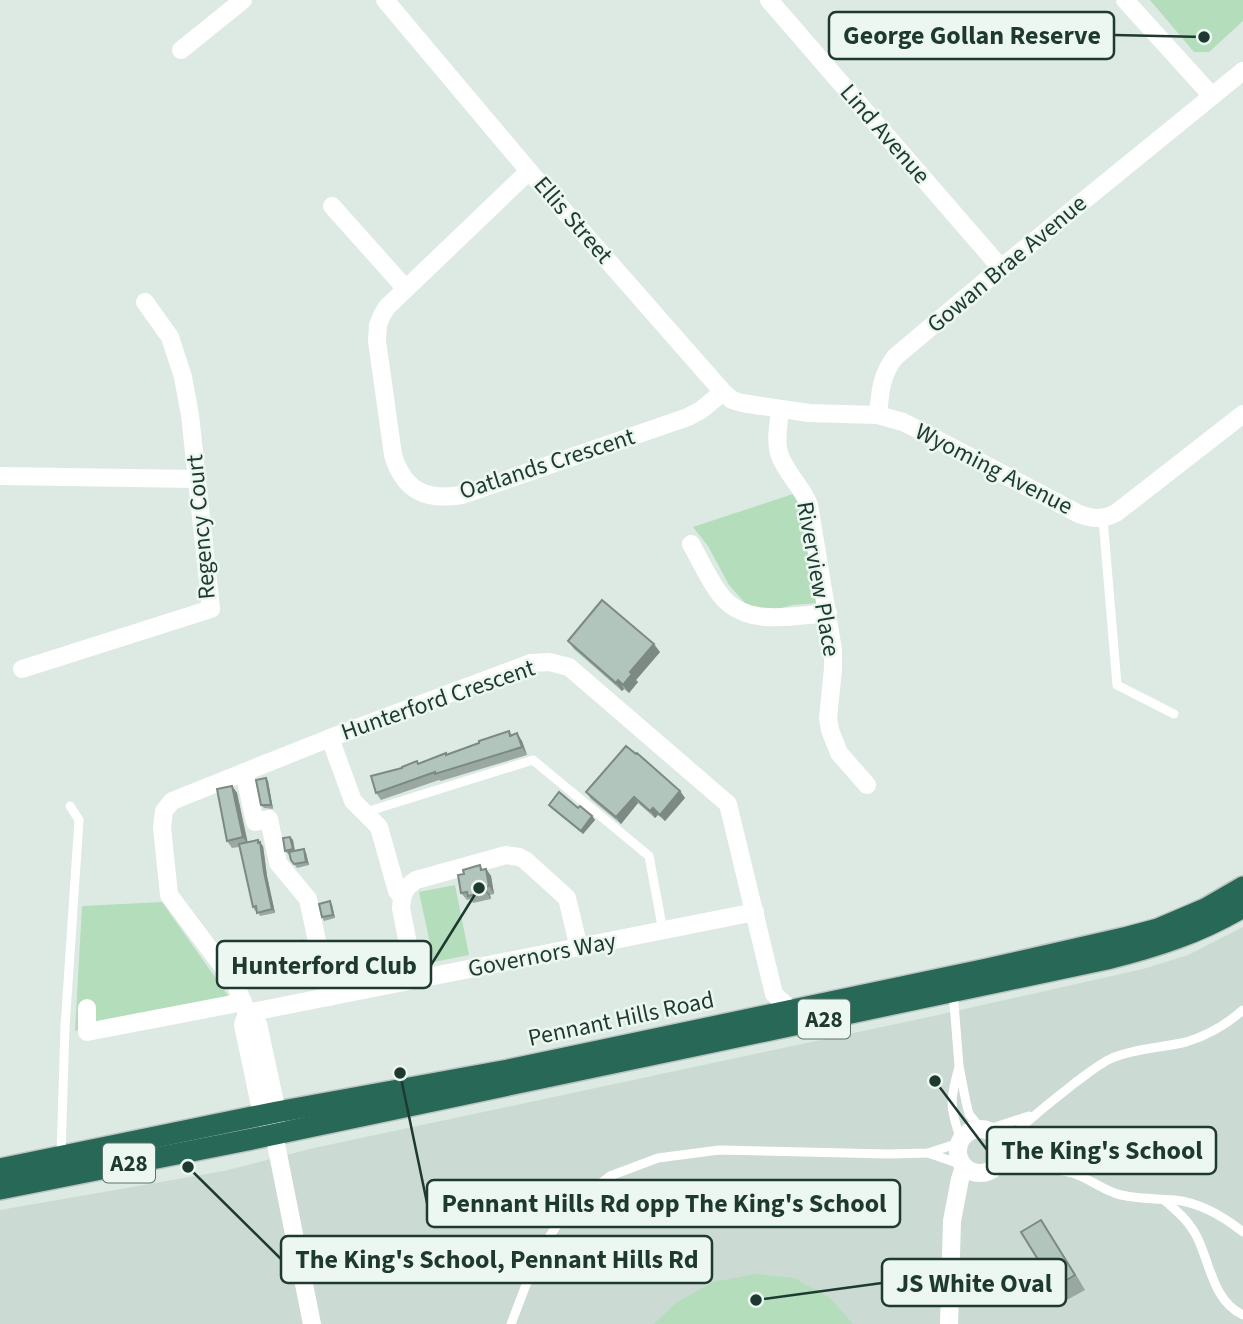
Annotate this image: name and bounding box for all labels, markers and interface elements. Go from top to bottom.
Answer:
callout: George Gollan Reserve [829,12,1114,59]
text: George Gollan Reserve [843,17,1101,54]
street label: Lind Avenue [832,76,938,192]
street label: Ellis Street [525,169,621,271]
street label: Gowan Brae Avenue [919,187,1095,341]
street label: Wyoming Avenue [909,414,1079,524]
street label: Oatlands Crescent [455,419,639,509]
street label: Regency Court [177,453,225,601]
street label: Riverview Place [787,499,849,659]
street label: Hunterford Crescent [336,650,540,750]
street label: Governors Way [465,924,619,986]
callout: Hunterford Club [217,941,431,988]
text: Hunterford Club [231,947,417,984]
street label: Pennant Hills Road [525,982,717,1056]
road number: A28 [798,1000,850,1038]
callout: The King's School [987,1127,1216,1174]
text: The King's School [1001,1132,1203,1169]
road number: A28 [103,1144,155,1182]
callout: Pennant Hills Rd opp The King's School [427,1180,900,1227]
text: Pennant Hills Rd opp The King's School [441,1185,887,1222]
callout: The King's School, Pennant Hills Rd [281,1236,712,1283]
text: The King's School, Pennant Hills Rd [295,1241,699,1278]
callout: JS White Oval [882,1259,1066,1306]
text: JS White Oval [896,1265,1053,1302]

